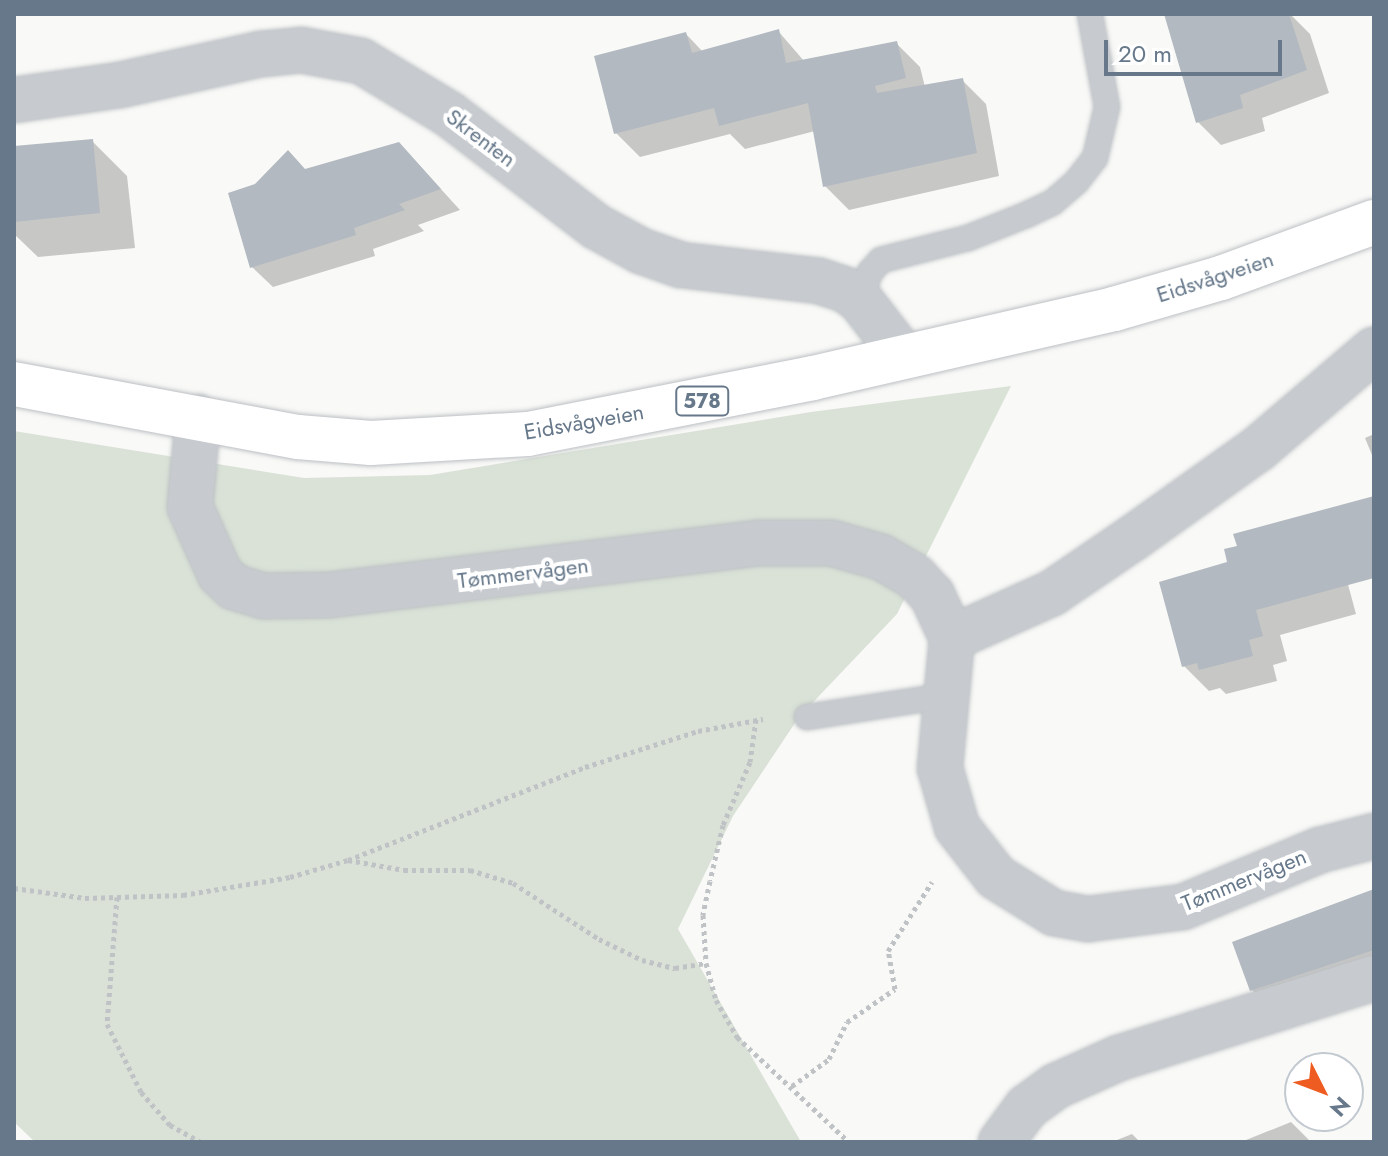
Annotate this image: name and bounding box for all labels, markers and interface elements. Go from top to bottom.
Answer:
scale bar [1108,24,1286,74]
text: 20 m [1118,36,1172,71]
street label: Skrenten [441,103,521,173]
street label: Eidsvågveien [1153,246,1277,308]
road number: 578 [674,385,730,417]
street label: Eidsvågveien [522,398,646,446]
street label: Tømmervågen [456,552,590,594]
street label: Tømmervågen [1178,843,1310,917]
north arrow [1284,1052,1364,1132]
text: N [1323,1090,1358,1124]

